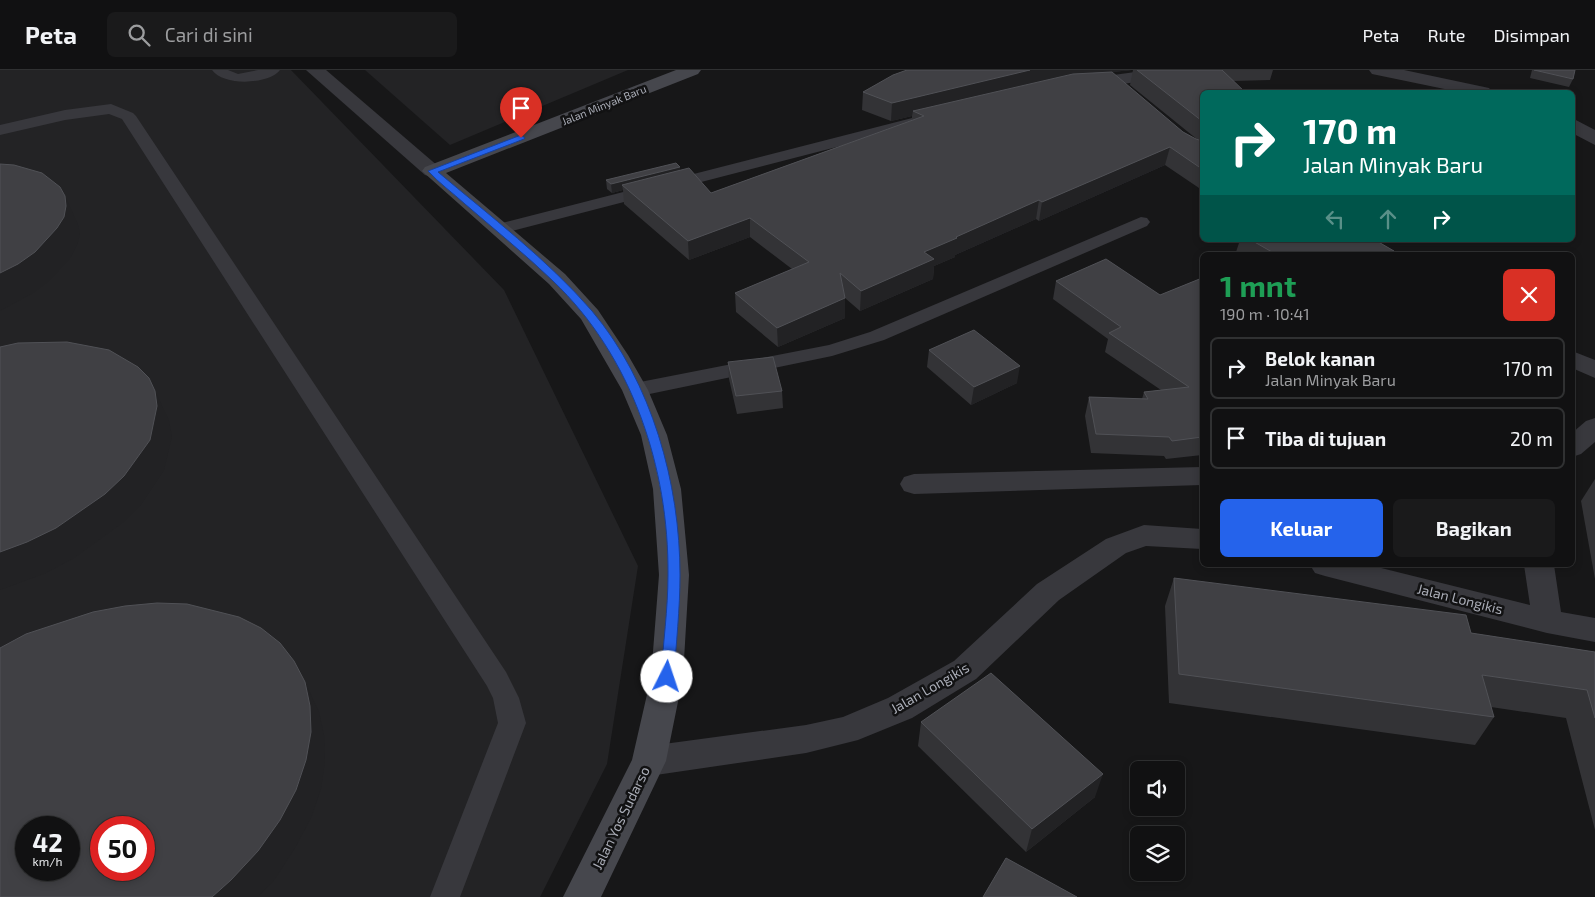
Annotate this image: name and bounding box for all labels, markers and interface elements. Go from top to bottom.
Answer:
search box [107,12,457,57]
text: Peta [25,20,77,49]
icon: search [125,21,153,49]
text: Cari di sini [165,23,253,46]
text: Peta [1363,24,1400,46]
text: Rute [1428,24,1465,46]
text: Disimpan [1493,24,1570,46]
street label: Jalan Minyak Baru [560,82,648,127]
pin [500,87,542,138]
icon: arrive [507,94,535,122]
text: 170 m [1303,109,1397,151]
icon: right [1220,110,1285,175]
text: Jalan Minyak Baru [1303,151,1483,177]
icon: left [1321,205,1349,233]
icon: ahead [1374,205,1402,233]
icon: right [1427,205,1455,233]
text: 1 mnt [1220,267,1296,303]
button: close [1503,269,1555,321]
text: 190 m · 10:41 [1220,304,1310,323]
text: Belok kanan [1265,347,1375,370]
icon: right [1222,354,1250,382]
text: 170 m [1503,357,1553,380]
text: Jalan Minyak Baru [1265,370,1396,389]
icon: arrive [1222,424,1250,452]
text: Tiba di tujuan [1265,427,1386,450]
text: 20 m [1510,427,1553,450]
button: Keluar [1220,499,1383,557]
button: Bagikan [1393,499,1555,557]
street label: Jalan Longikis [1415,580,1505,617]
position arrow [640,650,692,702]
street label: Jalan Longikis [887,658,972,717]
map controls [1130,761,1185,881]
button: sound [1130,761,1185,816]
street label: Jalan Yos Sudarso [588,763,653,872]
speed limit sign: 50 [90,816,155,881]
button: layers [1130,826,1185,881]
text: 42 [32,827,63,857]
text: km/h [33,854,62,868]

